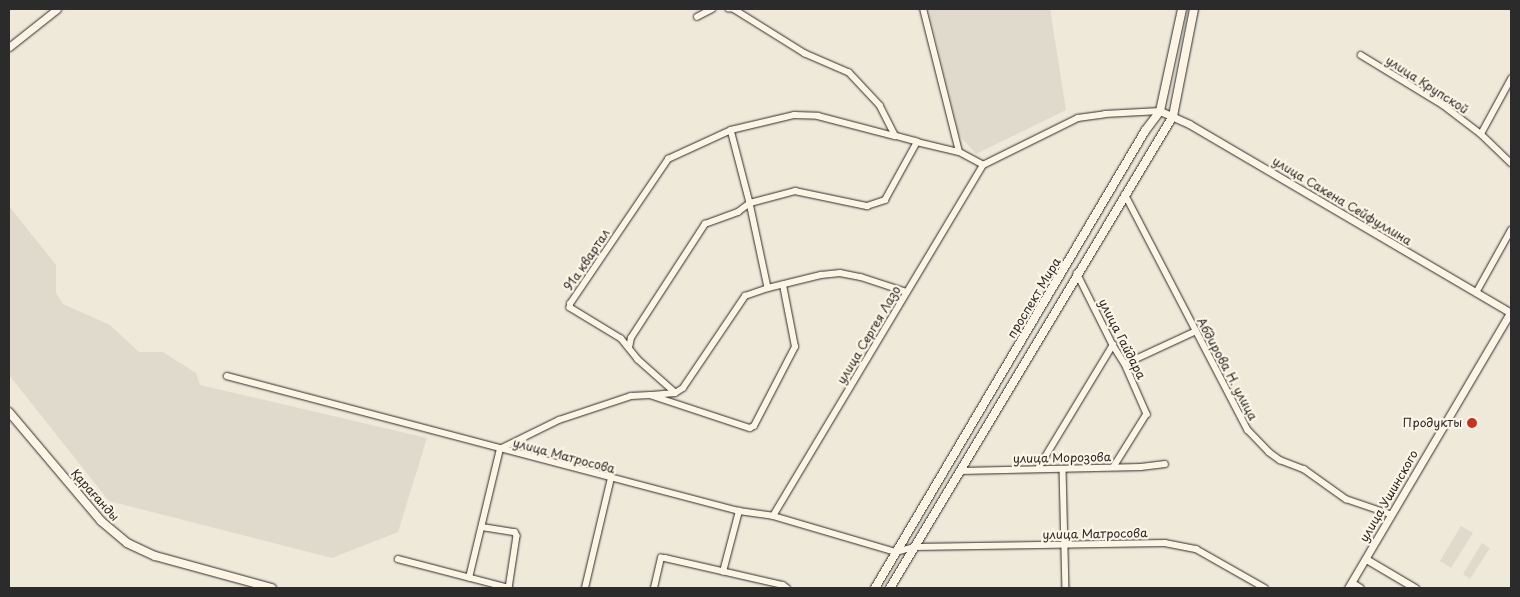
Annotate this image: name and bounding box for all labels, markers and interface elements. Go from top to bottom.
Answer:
street label: улица Крупской [1383,53,1471,117]
street label: улица Сакена Сейфуллина [1269,153,1415,249]
street label: 91а квартал [561,226,613,294]
street label: проспект Мира [1004,255,1064,341]
street label: улица Сергея Лазо [834,283,904,387]
street label: улица Гайдара [1096,296,1148,382]
street label: Абдирова Н. улица [1194,315,1260,423]
place label: Продукты [1403,416,1462,430]
marker: Продукты [1466,417,1478,429]
street label: улица Матросова [511,435,617,477]
street label: улица Ушинского [1357,447,1421,545]
street label: улица Морозова [1012,450,1112,466]
street label: Қарағанды [68,466,122,524]
street label: улица Матросова [1042,526,1148,542]

